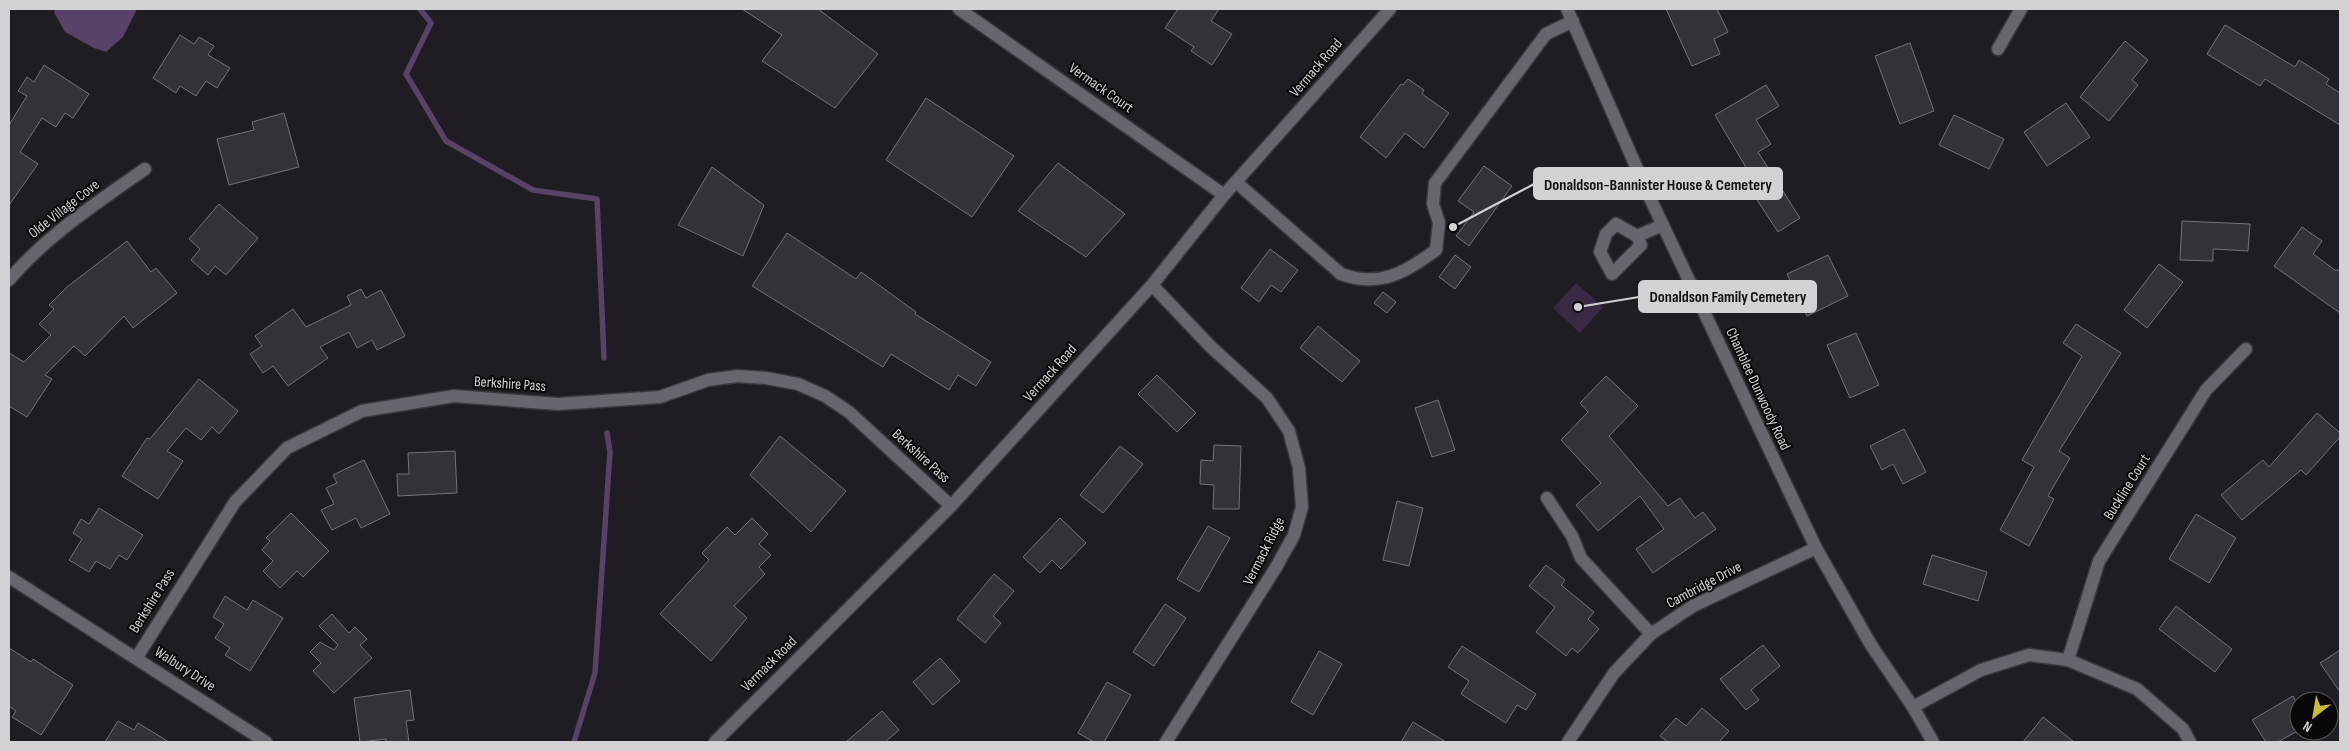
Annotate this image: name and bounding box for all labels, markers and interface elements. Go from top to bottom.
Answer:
street label: Vermack Road [1285,35,1347,101]
street label: Vermack Court [1065,59,1137,117]
callout: Donaldson-Bannister House & Cemetery [1534,168,1782,199]
street label: Olde Village Cove [25,175,103,243]
text: Donaldson-Bannister House & Cemetery [1544,176,1772,195]
callout: Donaldson Family Cemetery [1639,281,1816,312]
text: Donaldson Family Cemetery [1650,288,1807,307]
street label: Chamblee Dunwoody Road [1721,325,1795,453]
street label: Vermack Road [1019,340,1081,406]
street label: Berkshire Pass [473,372,547,396]
street label: Berkshire Pass [888,425,954,487]
street label: Buckline Court [2099,450,2155,523]
street label: Vermack Ridge [1239,514,1289,588]
street label: Cambridge Drive [1663,557,1745,613]
street label: Berkshire Pass [125,565,179,637]
street label: Vermack Road [737,632,801,696]
street label: Walbury Drive [151,642,219,696]
north arrow [2289,691,2339,741]
text: N [2300,718,2315,736]

